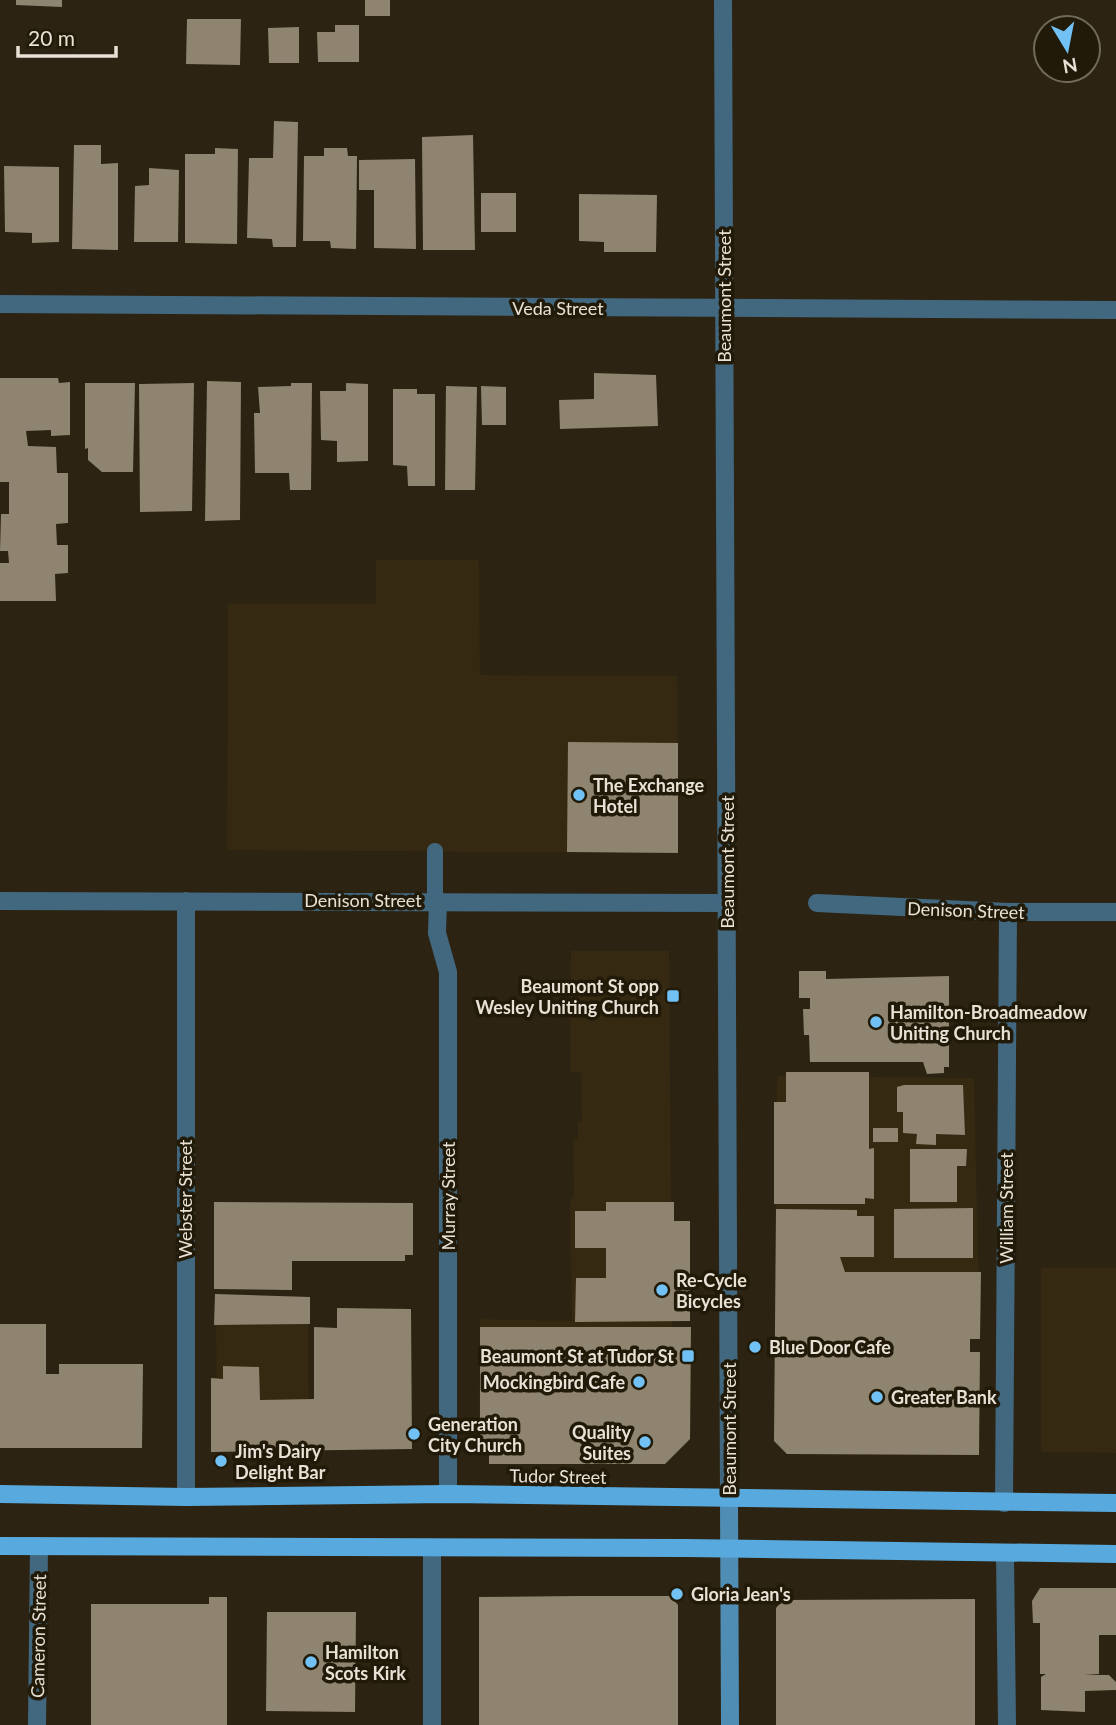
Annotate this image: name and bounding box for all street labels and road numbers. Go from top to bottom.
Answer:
street label: Beaumont Street [713,229,735,363]
street label: Veda Street [512,297,604,319]
street label: Beaumont Street [716,795,738,929]
street label: Denison Street [304,889,422,911]
street label: Denison Street [907,897,1026,923]
street label: Webster Street [174,1139,196,1259]
street label: Murray Street [437,1141,459,1251]
street label: William Street [995,1152,1017,1264]
street label: Beaumont Street [718,1362,740,1496]
street label: Tudor Street [509,1464,607,1488]
street label: Cameron Street [26,1573,50,1698]

